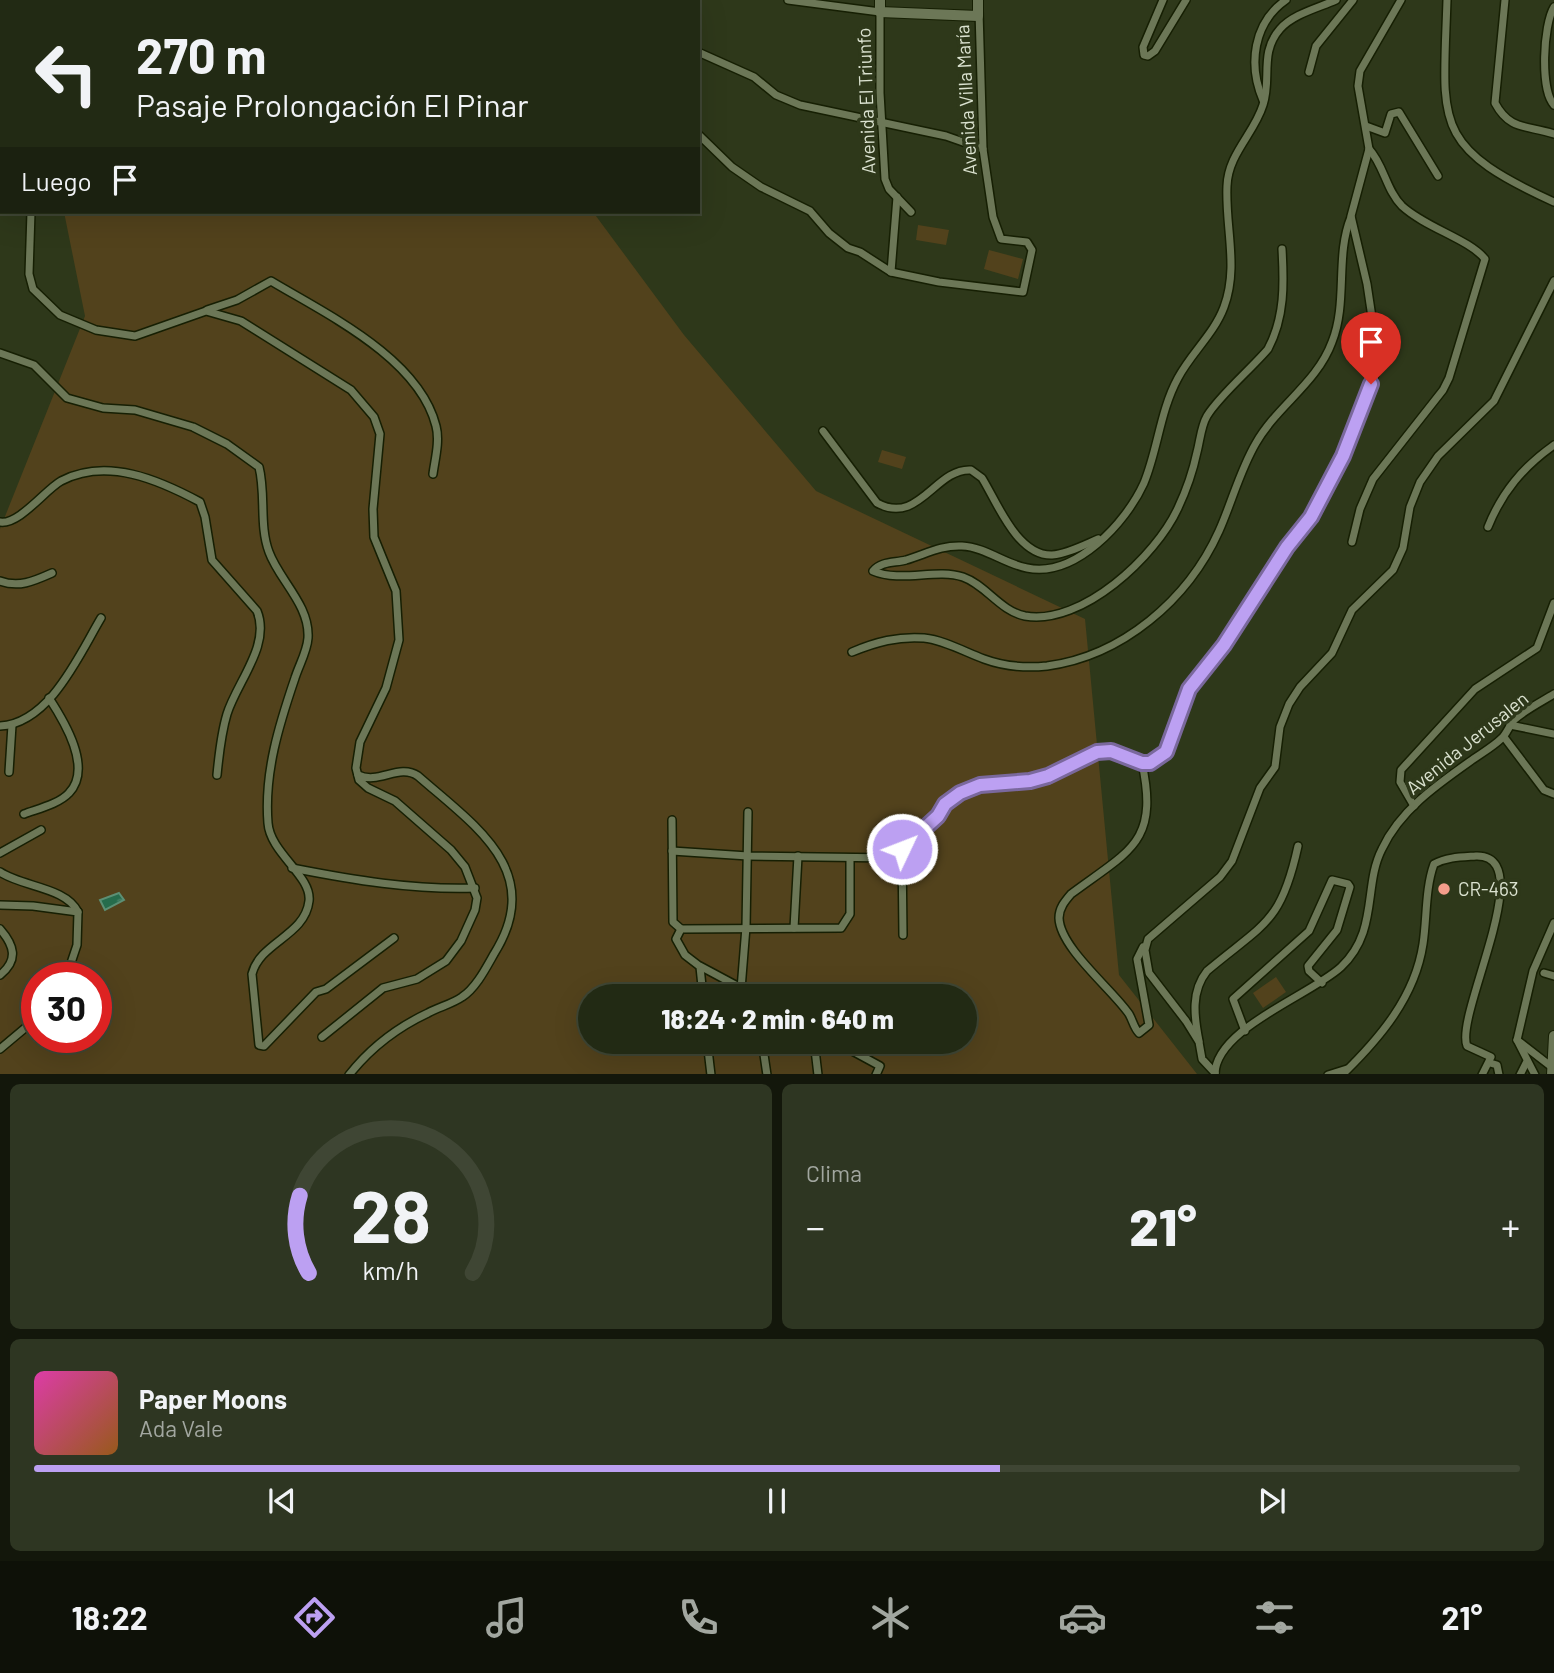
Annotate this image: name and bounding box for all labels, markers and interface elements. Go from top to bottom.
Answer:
street label: Avenida Villa María [950,24,981,176]
text: 270 m [136,25,266,84]
street label: Avenida El Triunfo [851,27,880,175]
icon: left [21,28,112,119]
text: Pasaje Prolongación El Pinar [136,85,529,123]
icon: arrive [106,161,144,199]
text: Luego [21,165,92,196]
pin [1341,312,1401,384]
icon: arrive [1352,323,1390,361]
street label: Avenida Jerusalen [1401,686,1532,799]
position arrow [865,812,939,886]
place label: CR-463 [1458,877,1519,900]
marker: CR-463 [1436,881,1452,897]
speed limit sign: 30 [21,962,112,1053]
text: 18:24 · 2 min · 640 m [661,1003,894,1034]
text: Clima [806,1159,862,1187]
text: 28 [351,1170,431,1258]
text: 21° [1129,1194,1197,1256]
text: − [806,1203,825,1249]
text: + [1501,1203,1520,1249]
text: km/h [363,1254,419,1284]
text: Paper Moons [139,1383,287,1414]
text: Ada Vale [139,1414,223,1442]
icon: previous [263,1482,301,1520]
icon: pause [758,1482,796,1520]
icon: next [1253,1482,1291,1520]
icon: directions [290,1593,339,1642]
icon: music [482,1593,531,1642]
icon: phone [674,1593,723,1642]
icon: climate [866,1593,915,1642]
icon: car [1058,1593,1107,1642]
icon: filters [1250,1593,1299,1642]
text: 18:22 [71,1598,148,1636]
text: 21° [1441,1598,1483,1636]

